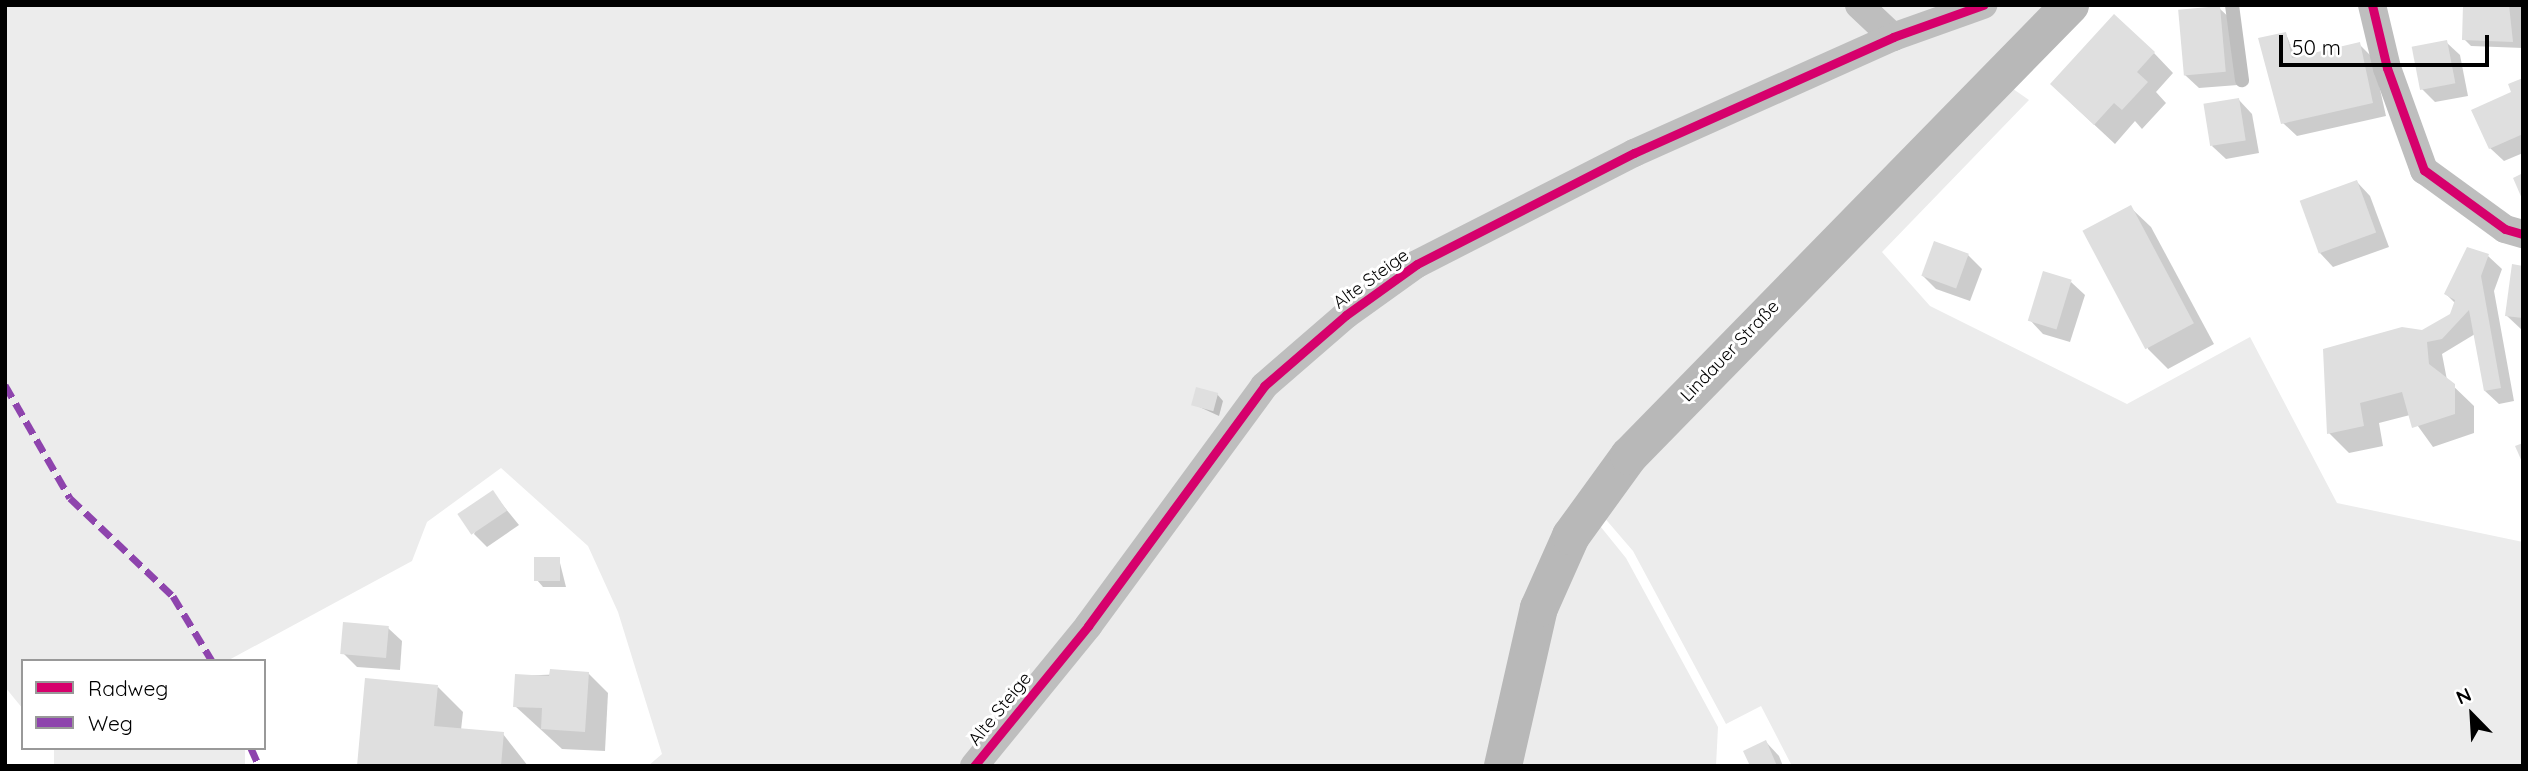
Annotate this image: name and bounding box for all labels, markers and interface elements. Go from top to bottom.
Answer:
scale bar [2283,21,2493,65]
text: 50 m [2292,34,2341,60]
street label: Alte Steige [1329,244,1413,314]
street label: Lindauer Straße [1676,296,1784,406]
legend [21,659,266,750]
street label: Alte Steige [964,668,1036,750]
text: Radweg [88,675,168,701]
north arrow [2437,680,2507,750]
text: N [2452,682,2475,710]
text: Weg [88,710,133,736]

